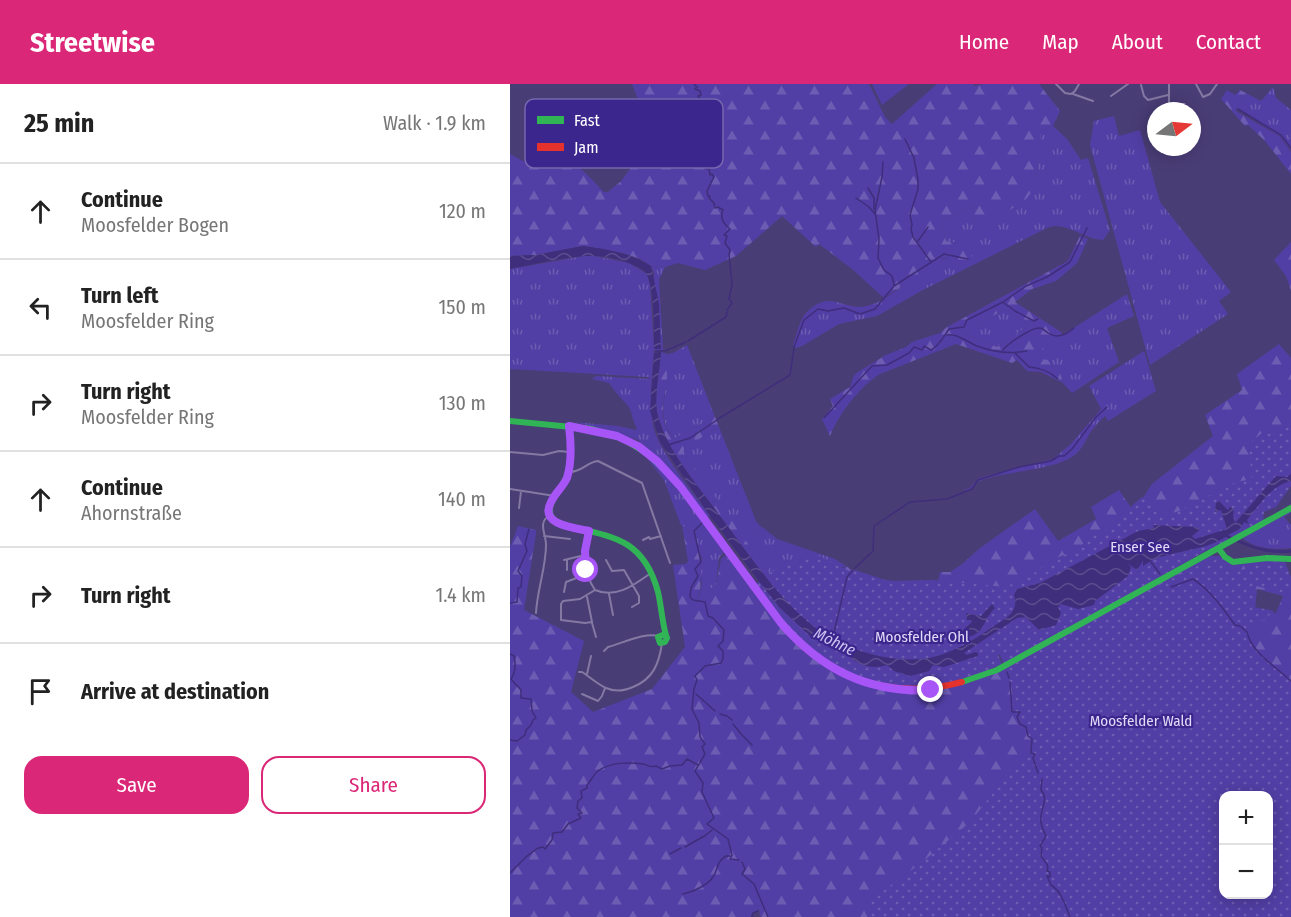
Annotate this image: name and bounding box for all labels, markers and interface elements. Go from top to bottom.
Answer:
text: Streetwise [30,26,155,59]
text: Home [959,29,1009,55]
text: Map [1042,29,1079,55]
text: About [1112,29,1163,55]
text: Contact [1196,29,1261,55]
legend [525,99,723,168]
north arrow [1147,102,1201,156]
text: 25 min [24,108,94,139]
text: Walk · 1.9 km [383,111,486,135]
text: Fast [574,111,601,130]
text: Jam [574,138,599,157]
text: Continue [81,186,163,213]
icon: ahead [24,195,57,228]
text: 120 m [439,199,486,223]
text: Moosfelder Bogen [81,213,229,237]
text: Turn left [81,282,159,309]
icon: left [24,291,57,324]
text: 150 m [439,295,486,319]
text: Moosfelder Ring [81,309,214,333]
text: Turn right [81,378,170,405]
icon: right [24,387,57,420]
text: 130 m [439,391,486,415]
text: Moosfelder Ring [81,405,214,429]
text: Continue [81,474,163,501]
icon: ahead [24,483,57,516]
text: 140 m [438,487,486,511]
text: Ahornstraße [81,501,182,525]
park label: Enser See [1110,538,1170,556]
route start [572,556,598,582]
icon: right [24,579,57,612]
text: Turn right [81,582,170,609]
text: 1.4 km [436,583,486,607]
water label: Möhne [811,623,859,660]
park label: Moosfelder Ohl [875,628,969,646]
icon: arrive [24,675,57,708]
route end [917,676,943,702]
text: Arrive at destination [81,678,269,705]
park label: Moosfelder Wald [1090,712,1192,730]
button: Save [24,756,249,814]
button: Share [261,756,486,814]
map controls [1219,791,1273,899]
button: + [1219,791,1273,845]
button: − [1219,845,1273,899]

